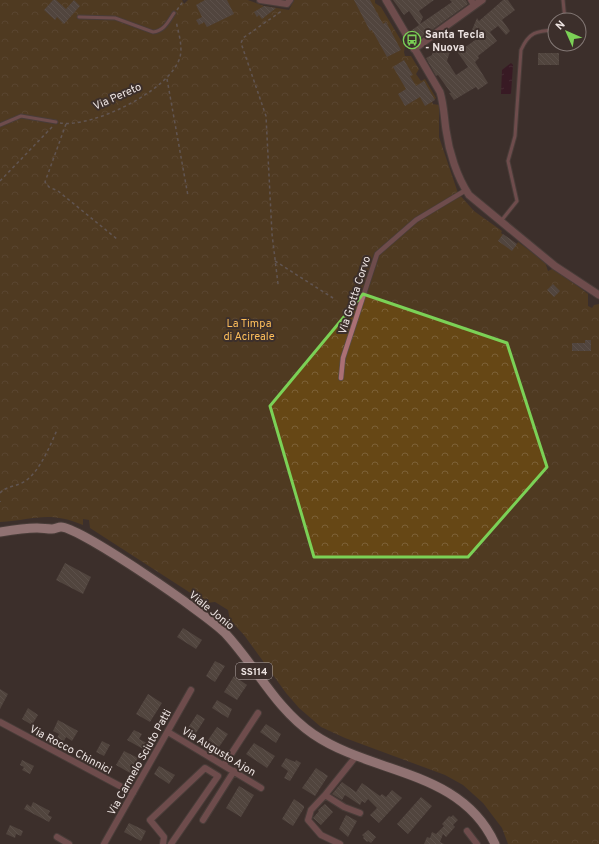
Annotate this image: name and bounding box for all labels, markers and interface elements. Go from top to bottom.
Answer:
north arrow [547,12,587,52]
text: N [553,18,568,33]
place label: Santa Tecla - Nuova [425,28,485,55]
bus stop icon: Santa Tecla - Nuova [402,30,422,50]
street label: Via Pereto [91,80,144,114]
street label: Via Grotta Corvo [336,254,374,336]
park label: La Timpa di Acireale [223,317,275,344]
street label: Viale Jonio [186,588,237,633]
road number: SS114 [236,663,272,679]
street label: Via Carmelo Sciuto Patti [105,707,175,818]
street label: Via Rocco Chinnici [27,722,114,777]
street label: Via Augusto Ajon [179,724,258,780]

